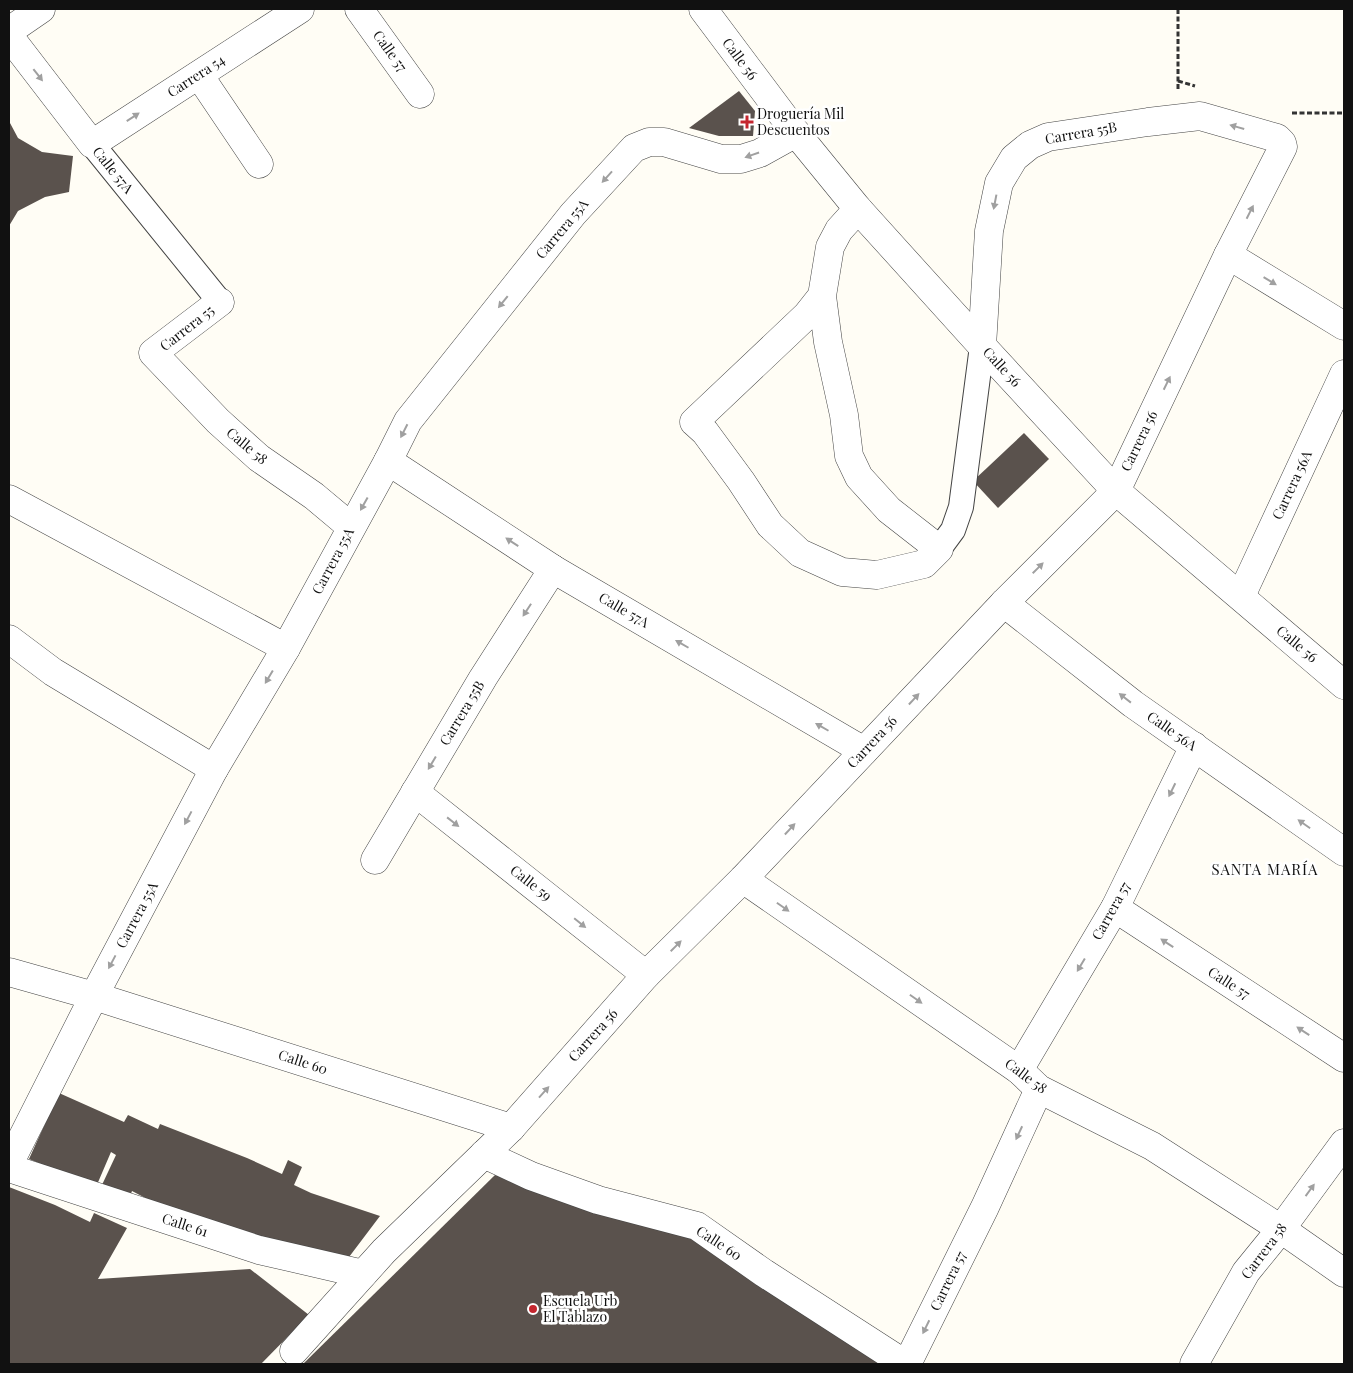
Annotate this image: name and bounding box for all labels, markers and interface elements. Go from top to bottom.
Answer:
street label: Calle 57 [369,26,412,75]
street label: Calle 56 [718,34,762,84]
street label: Carrera 54 [163,50,228,101]
one-way arrow [33,68,44,81]
place label: Droguería Mil Descuentos [757,104,844,139]
one-way arrow [126,113,139,122]
marker: Droguería Mil Descuentos [741,116,753,128]
street label: Carrera 55B [1043,117,1119,148]
one-way arrow [1229,123,1244,131]
street label: Calle 57A [89,142,138,197]
one-way arrow [745,152,760,159]
one-way arrow [601,171,613,183]
one-way arrow [991,194,999,209]
street label: Carrera 55A [531,195,592,263]
one-way arrow [1246,205,1254,219]
one-way arrow [1263,276,1276,285]
one-way arrow [497,295,508,308]
street label: Carrera 55 [156,300,218,355]
street label: Calle 56 [979,343,1026,391]
one-way arrow [1163,376,1171,390]
street label: Carrera 56 [1116,407,1161,474]
street label: Calle 58 [223,423,272,468]
one-way arrow [399,423,408,438]
street label: Carrera 56A [1267,447,1316,522]
one-way arrow [360,497,368,511]
street label: Carrera 55A [307,524,358,597]
one-way arrow [506,537,519,547]
one-way arrow [1032,563,1044,575]
street label: Calle 57A [596,587,653,632]
one-way arrow [522,603,532,616]
street label: Calle 56 [1273,621,1322,666]
one-way arrow [675,640,688,649]
one-way arrow [264,670,273,683]
street label: Carrera 55B [435,676,489,749]
one-way arrow [908,693,920,705]
one-way arrow [1119,693,1132,703]
street label: Calle 56A [1144,706,1201,755]
street label: Carrera 56 [842,711,901,772]
one-way arrow [815,722,828,731]
one-way arrow [428,756,437,769]
one-way arrow [1168,783,1176,797]
one-way arrow [184,811,192,825]
one-way arrow [446,816,459,827]
one-way arrow [1297,819,1311,829]
one-way arrow [784,824,796,836]
district label: SANTA MARÍA [1211,859,1319,879]
street label: Calle 59 [507,860,556,905]
street label: Carrera 55A [111,878,162,951]
street label: Carrera 57 [1087,878,1135,943]
one-way arrow [776,902,790,912]
one-way arrow [573,917,586,928]
one-way arrow [1161,938,1174,947]
one-way arrow [670,940,682,952]
one-way arrow [108,955,117,968]
one-way arrow [1076,958,1085,971]
street label: Calle 57 [1205,962,1254,1003]
one-way arrow [910,994,923,1004]
street label: Carrera 56 [564,1004,622,1065]
one-way arrow [1297,1026,1310,1036]
street label: Calle 60 [276,1045,330,1078]
street label: Calle 58 [1001,1054,1051,1098]
one-way arrow [538,1085,549,1098]
one-way arrow [1015,1126,1023,1140]
one-way arrow [1305,1183,1315,1197]
street label: Calle 61 [160,1208,211,1241]
street label: Carrera 58 [1236,1219,1291,1283]
street label: Calle 60 [693,1221,746,1264]
street label: Carrera 57 [925,1248,970,1314]
place label: Escuela Urb El Tablazo [543,1291,617,1326]
marker: Escuela Urb El Tablazo [527,1303,539,1315]
one-way arrow [921,1320,929,1334]

